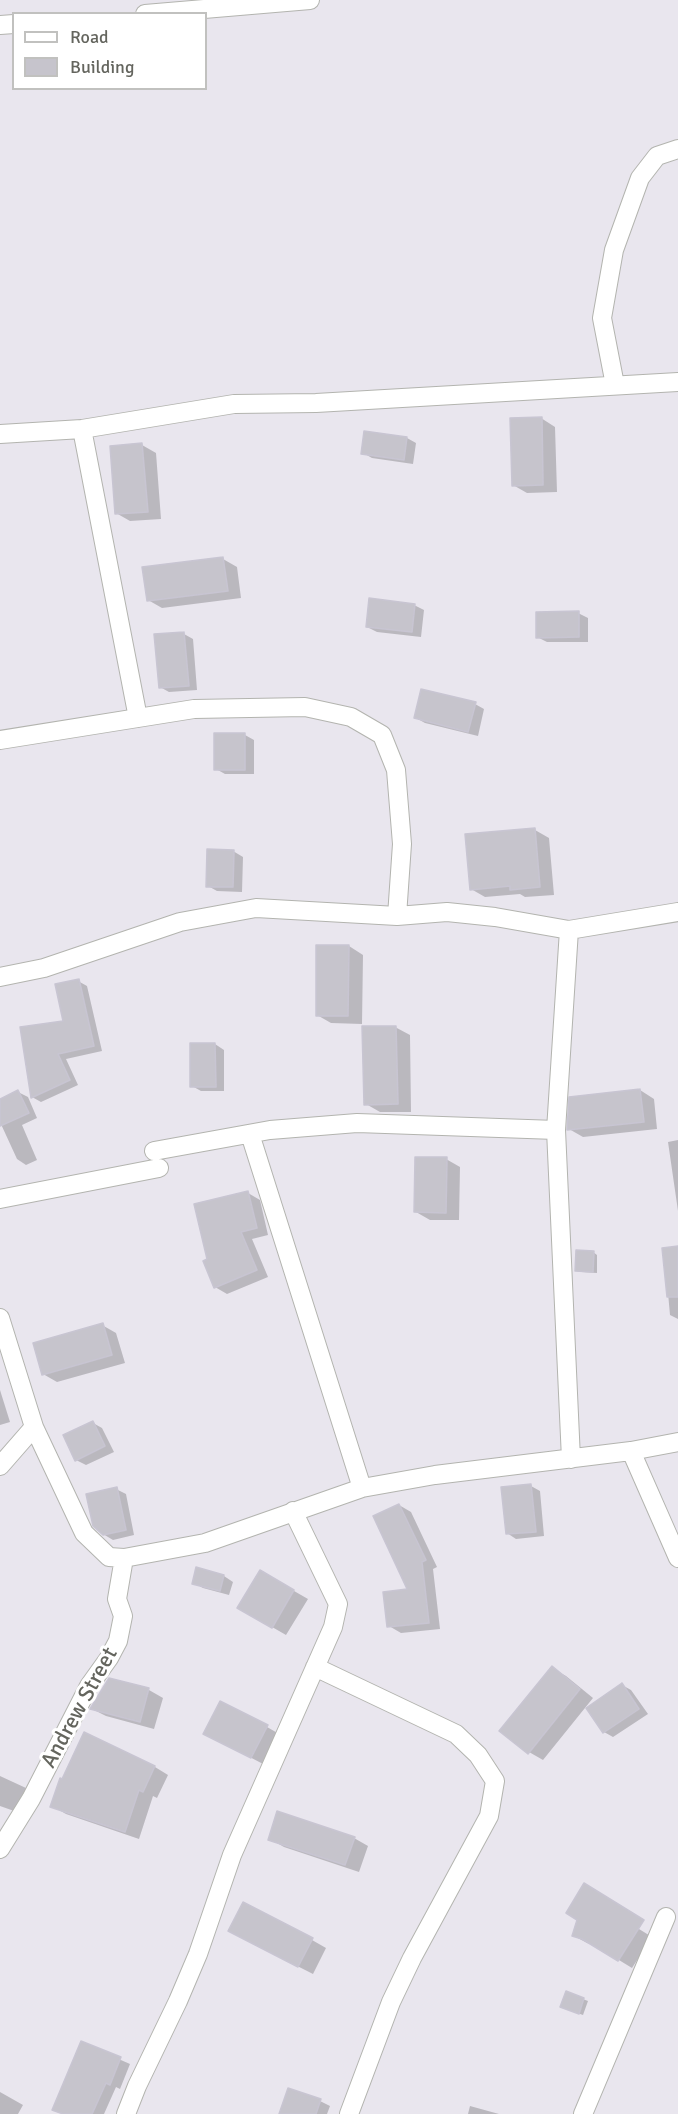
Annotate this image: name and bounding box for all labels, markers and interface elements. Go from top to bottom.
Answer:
legend [12,12,207,90]
text: Road [70,26,109,48]
text: Building [70,56,134,78]
street label: Andrew Street [36,1643,124,1773]

